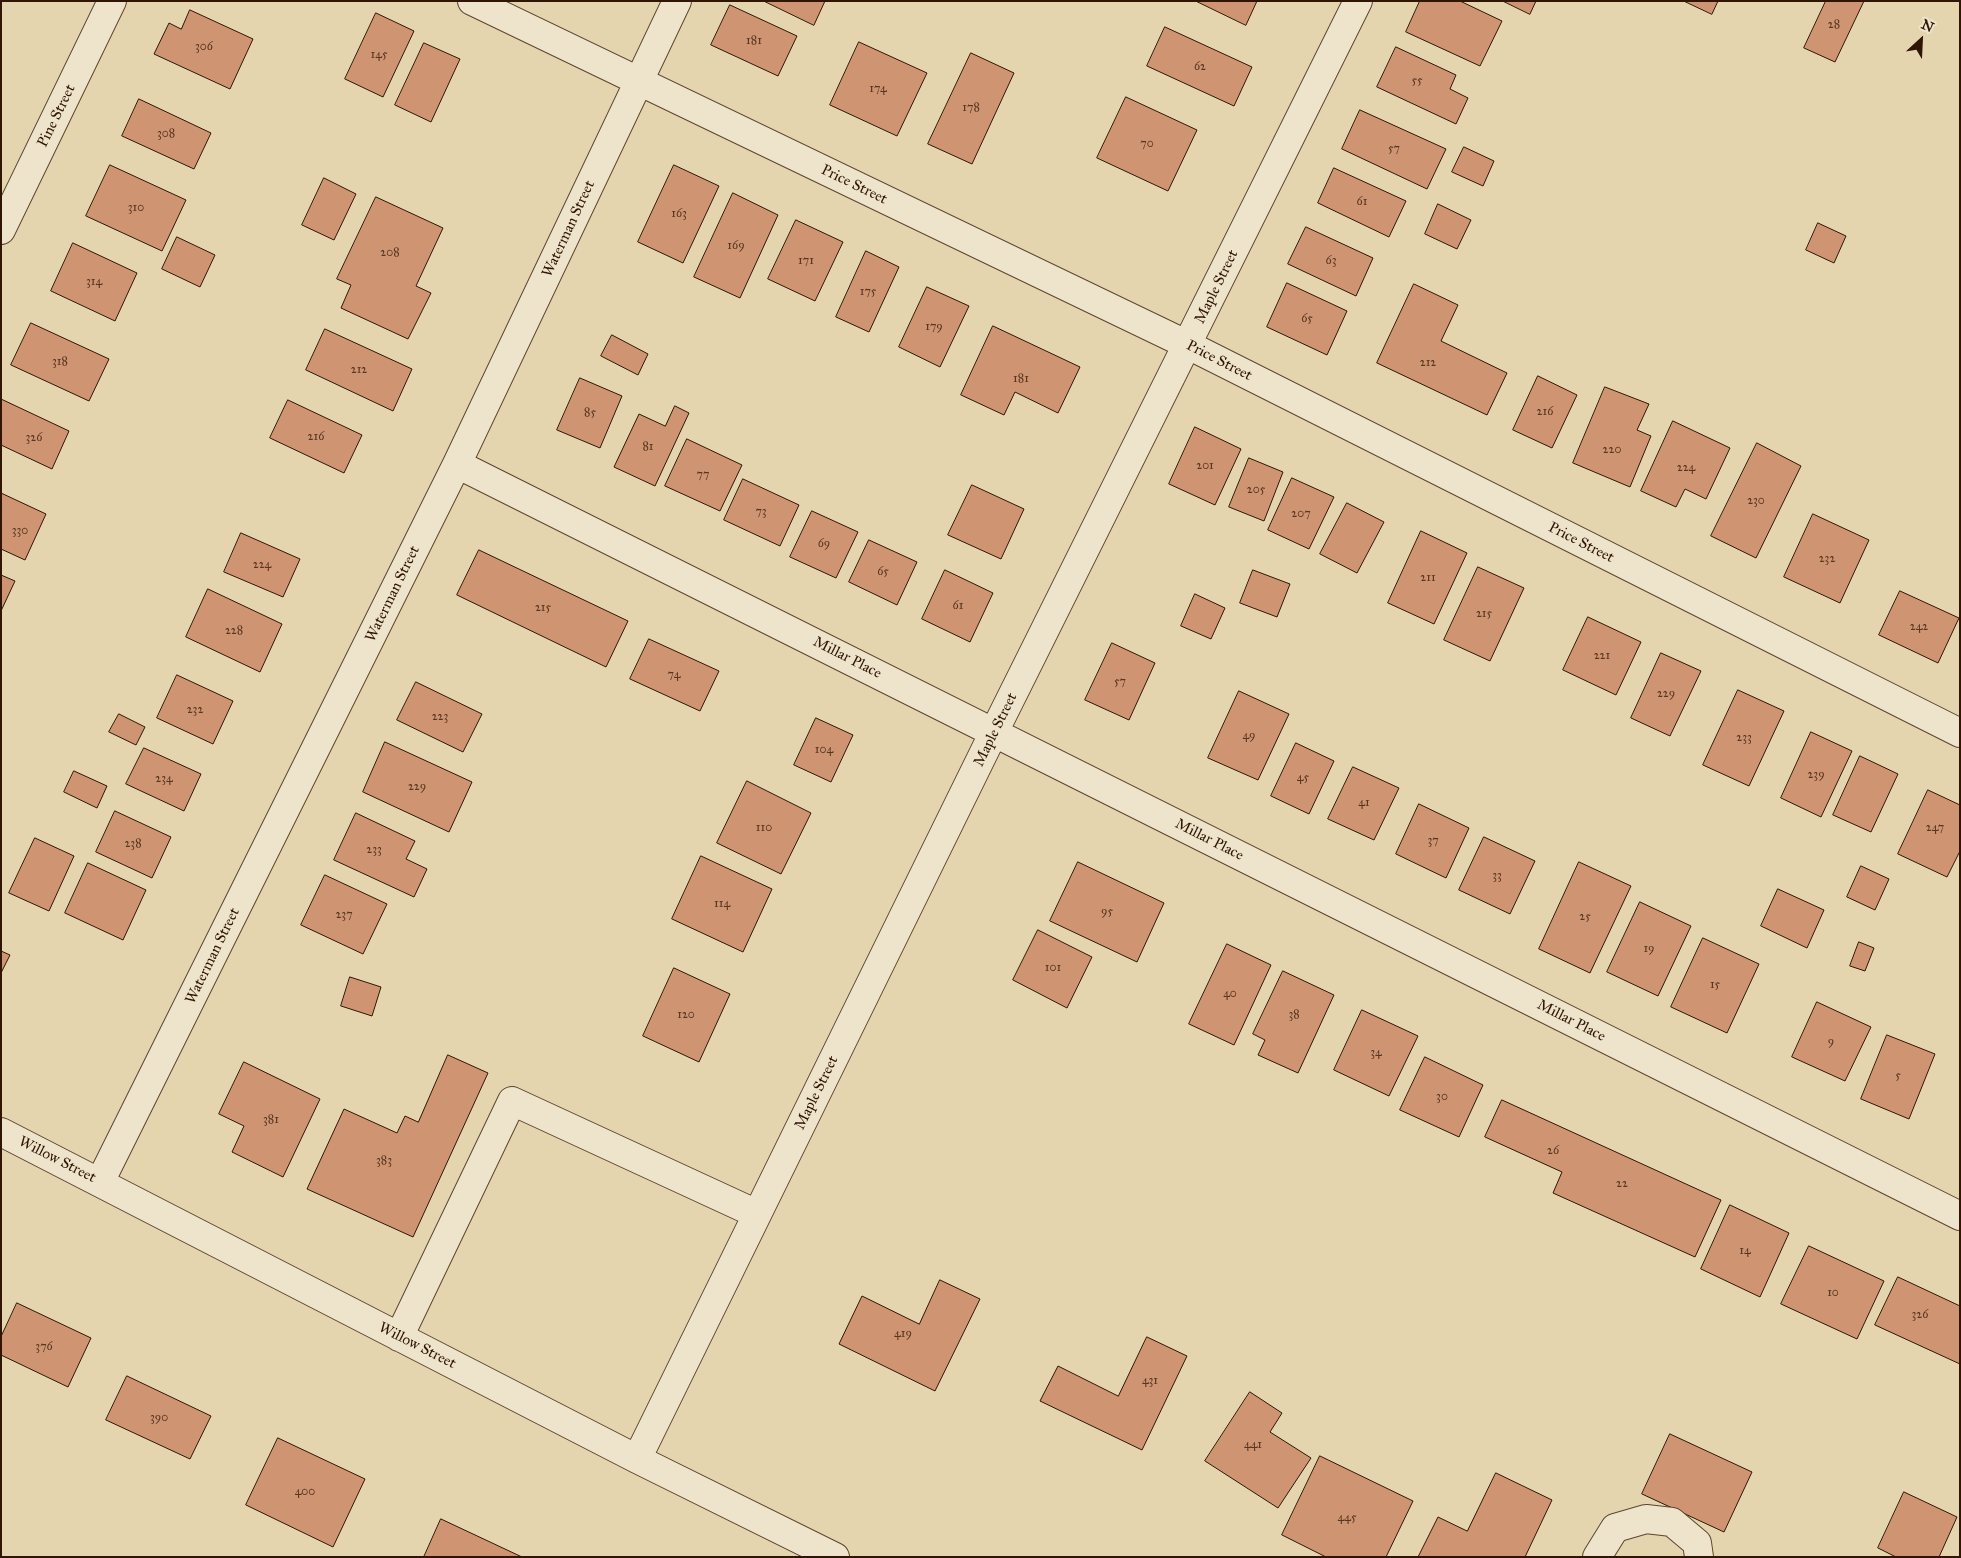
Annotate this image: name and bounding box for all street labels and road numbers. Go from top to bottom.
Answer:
street label: Pine Street [34,82,80,150]
street label: Price Street [818,161,890,209]
street label: Waterman Street [539,178,599,280]
street label: Maple Street [1191,247,1243,327]
street label: Price Street [1183,337,1255,385]
street label: Price Street [1545,519,1617,567]
street label: Waterman Street [362,543,424,645]
street label: Millar Place [810,633,884,683]
street label: Maple Street [970,690,1022,770]
street label: Millar Place [1172,815,1246,865]
street label: Waterman Street [182,905,244,1007]
street label: Millar Place [1534,996,1608,1046]
street label: Maple Street [791,1053,843,1133]
street label: Willow Street [15,1133,99,1187]
street label: Willow Street [375,1319,459,1373]

